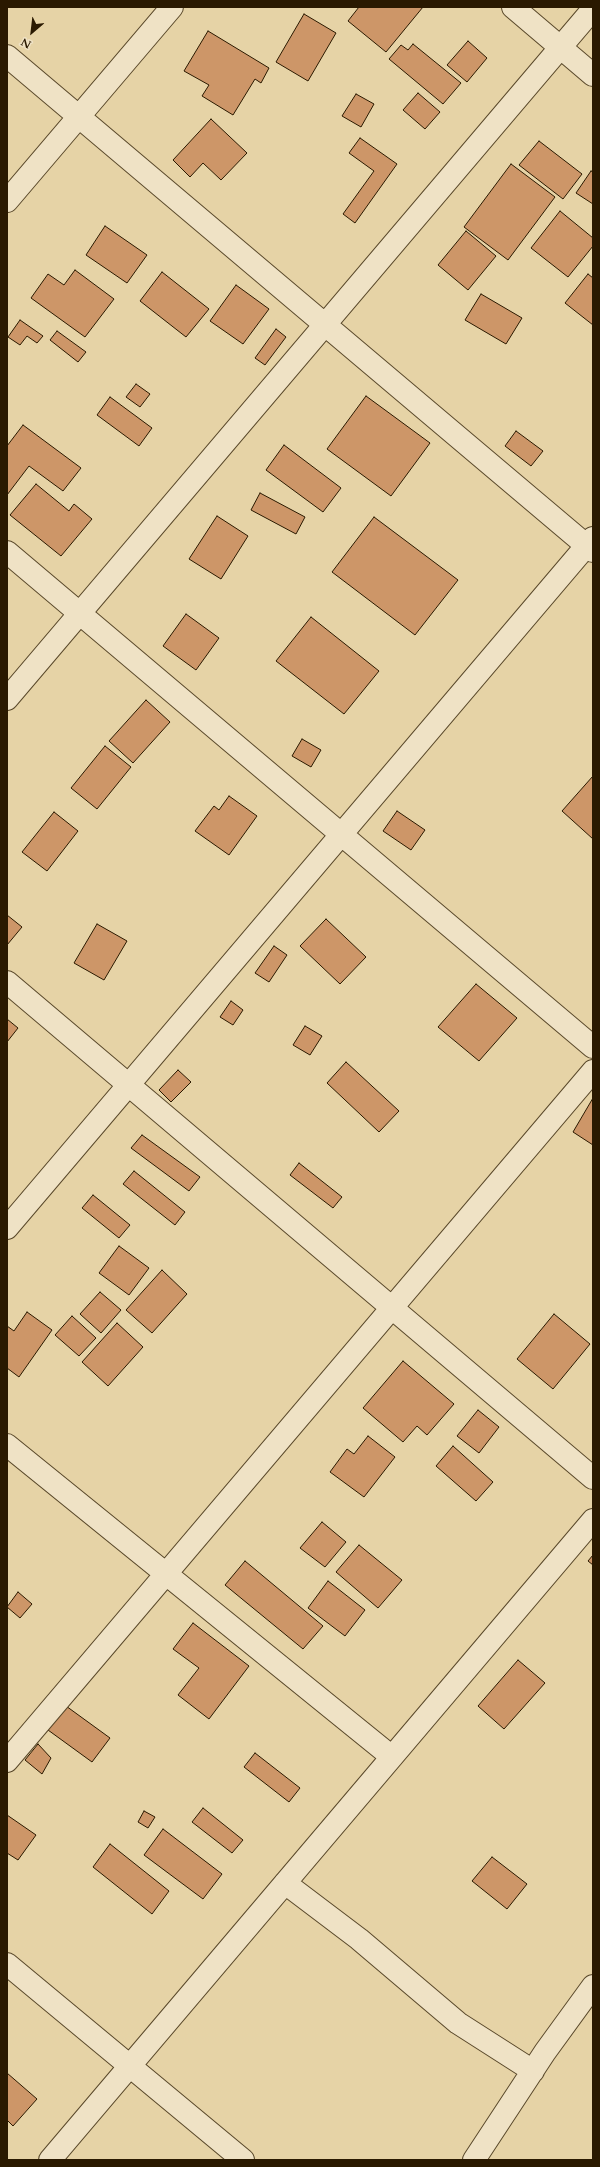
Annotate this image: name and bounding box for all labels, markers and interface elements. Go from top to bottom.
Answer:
north arrow [12,12,52,52]
text: N [18,34,34,52]

